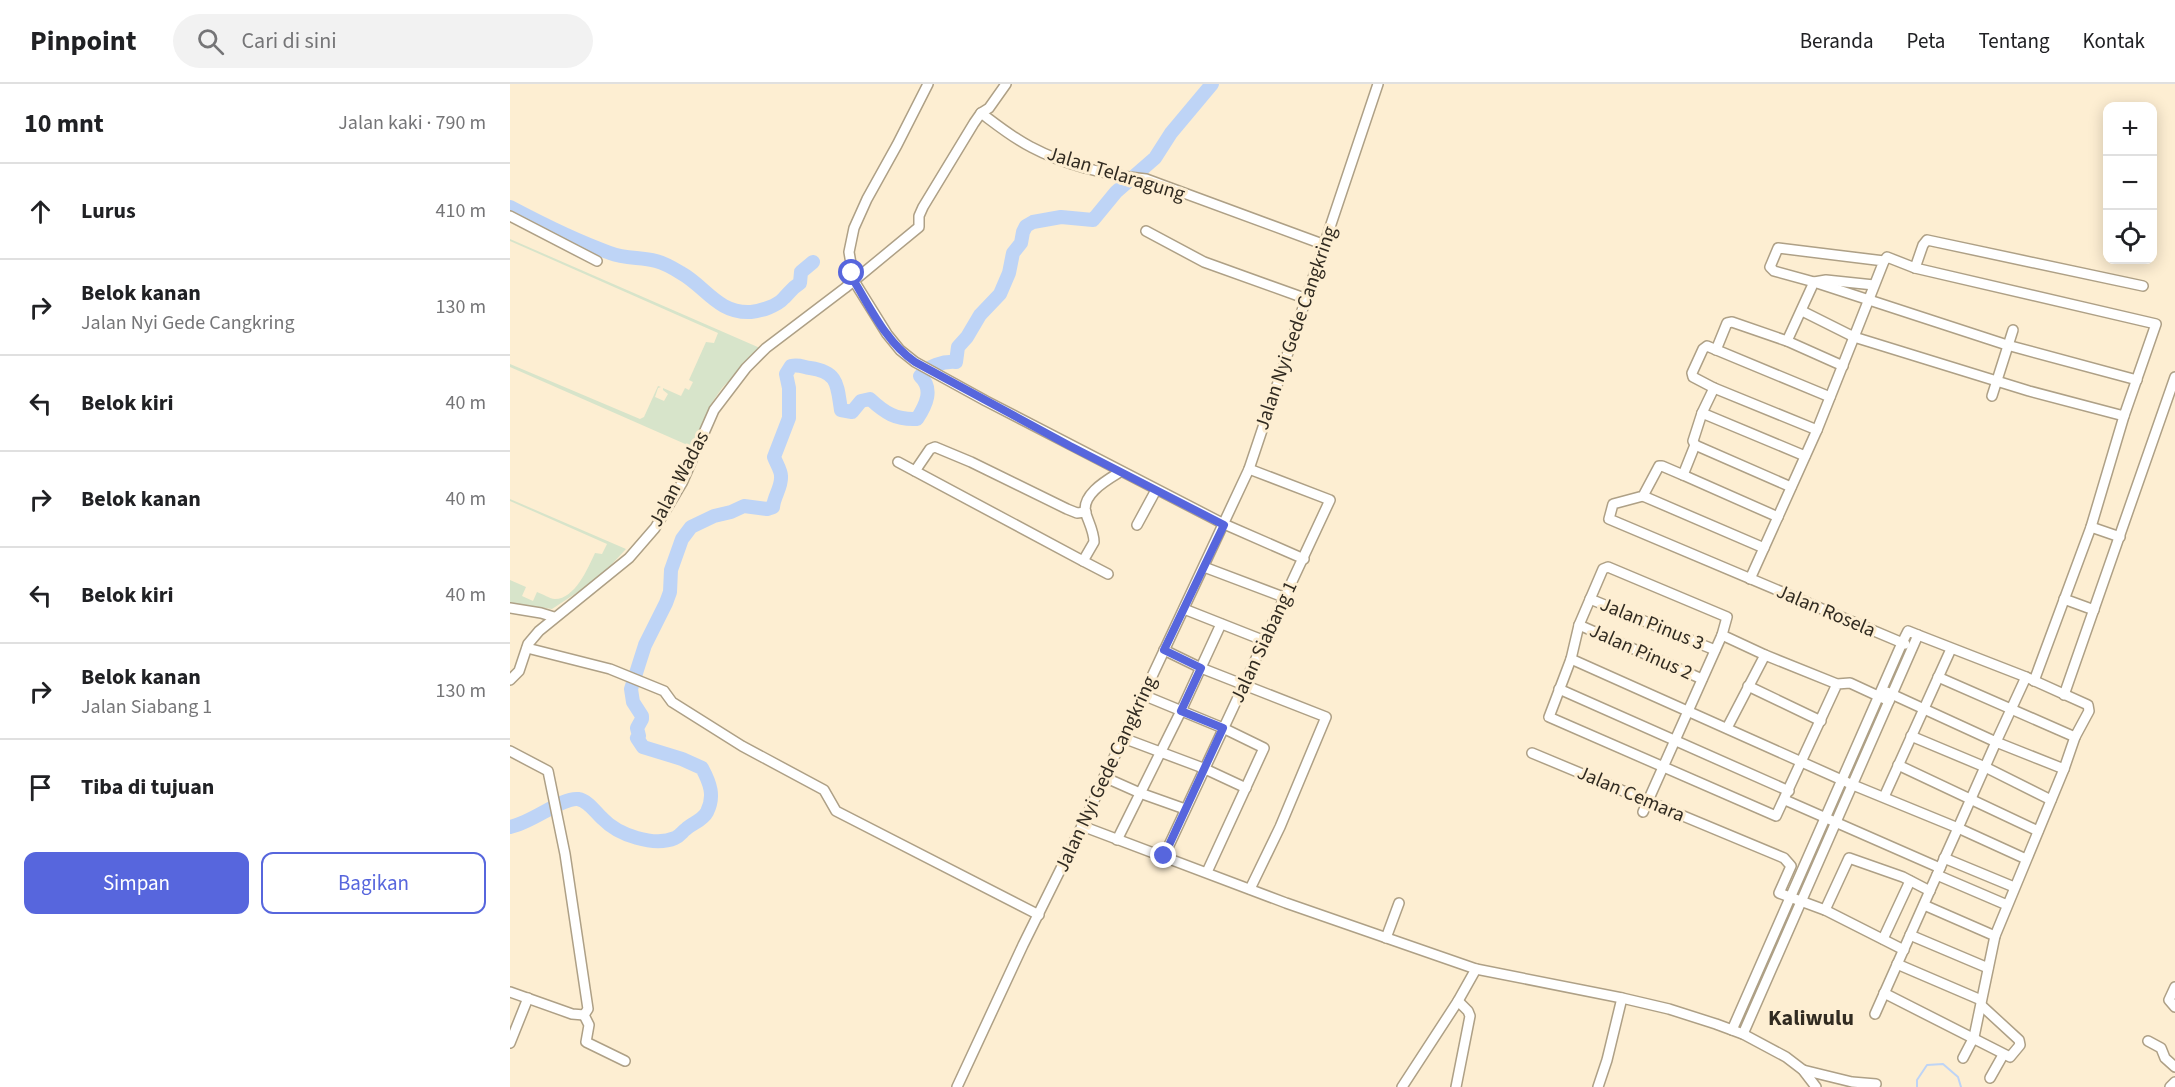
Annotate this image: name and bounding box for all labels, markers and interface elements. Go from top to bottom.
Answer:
search box [173,14,593,68]
text: Pinpoint [30,21,137,61]
icon: search [194,25,227,58]
text: Cari di sini [242,25,337,57]
text: Beranda [1800,26,1874,56]
text: Peta [1907,26,1945,56]
text: Tentang [1978,26,2049,56]
text: Kontak [2082,26,2145,56]
map controls [2103,102,2157,264]
button: + [2103,102,2157,156]
text: 10 mnt [24,105,104,142]
text: Jalan kaki · 790 m [338,109,486,137]
street label: Jalan Telaragung [1044,140,1188,208]
button: − [2103,156,2157,210]
icon: ahead [24,195,57,228]
text: Lurus [81,195,136,227]
text: 410 m [436,197,486,225]
button: locate [2103,210,2157,264]
street label: Jalan Nyi Gede Cangkring [1248,222,1344,434]
route start [838,259,864,285]
text: Belok kanan [81,277,201,309]
icon: right [24,291,57,324]
text: 130 m [436,293,486,321]
text: Jalan Nyi Gede Cangkring [81,309,295,337]
icon: left [24,387,57,420]
text: Belok kiri [81,387,174,419]
text: 40 m [446,389,486,417]
street label: Jalan Wadas [642,426,716,532]
icon: right [24,483,57,516]
text: Belok kanan [81,483,201,515]
text: 40 m [446,485,486,513]
street label: Jalan Siabang 1 [1224,577,1304,707]
street label: Jalan Rosela [1772,578,1880,644]
icon: left [24,579,57,612]
text: Belok kiri [81,579,174,611]
text: 40 m [446,581,486,609]
street label: Jalan Pinus 3 [1596,590,1708,658]
street label: Jalan Pinus 2 [1585,617,1697,687]
text: Belok kanan [81,661,201,693]
street label: Jalan Nyi Gede Cangkring [1048,671,1164,877]
icon: right [24,675,57,708]
text: 130 m [436,677,486,705]
text: Jalan Siabang 1 [81,693,212,721]
street label: Jalan Cemara [1573,759,1689,829]
icon: arrive [24,771,57,804]
text: Tiba di tujuan [81,771,214,803]
route end [1150,842,1176,868]
button: Simpan [24,852,249,914]
button: Bagikan [261,852,486,914]
district label: Kaliwulu [1768,1002,1854,1034]

